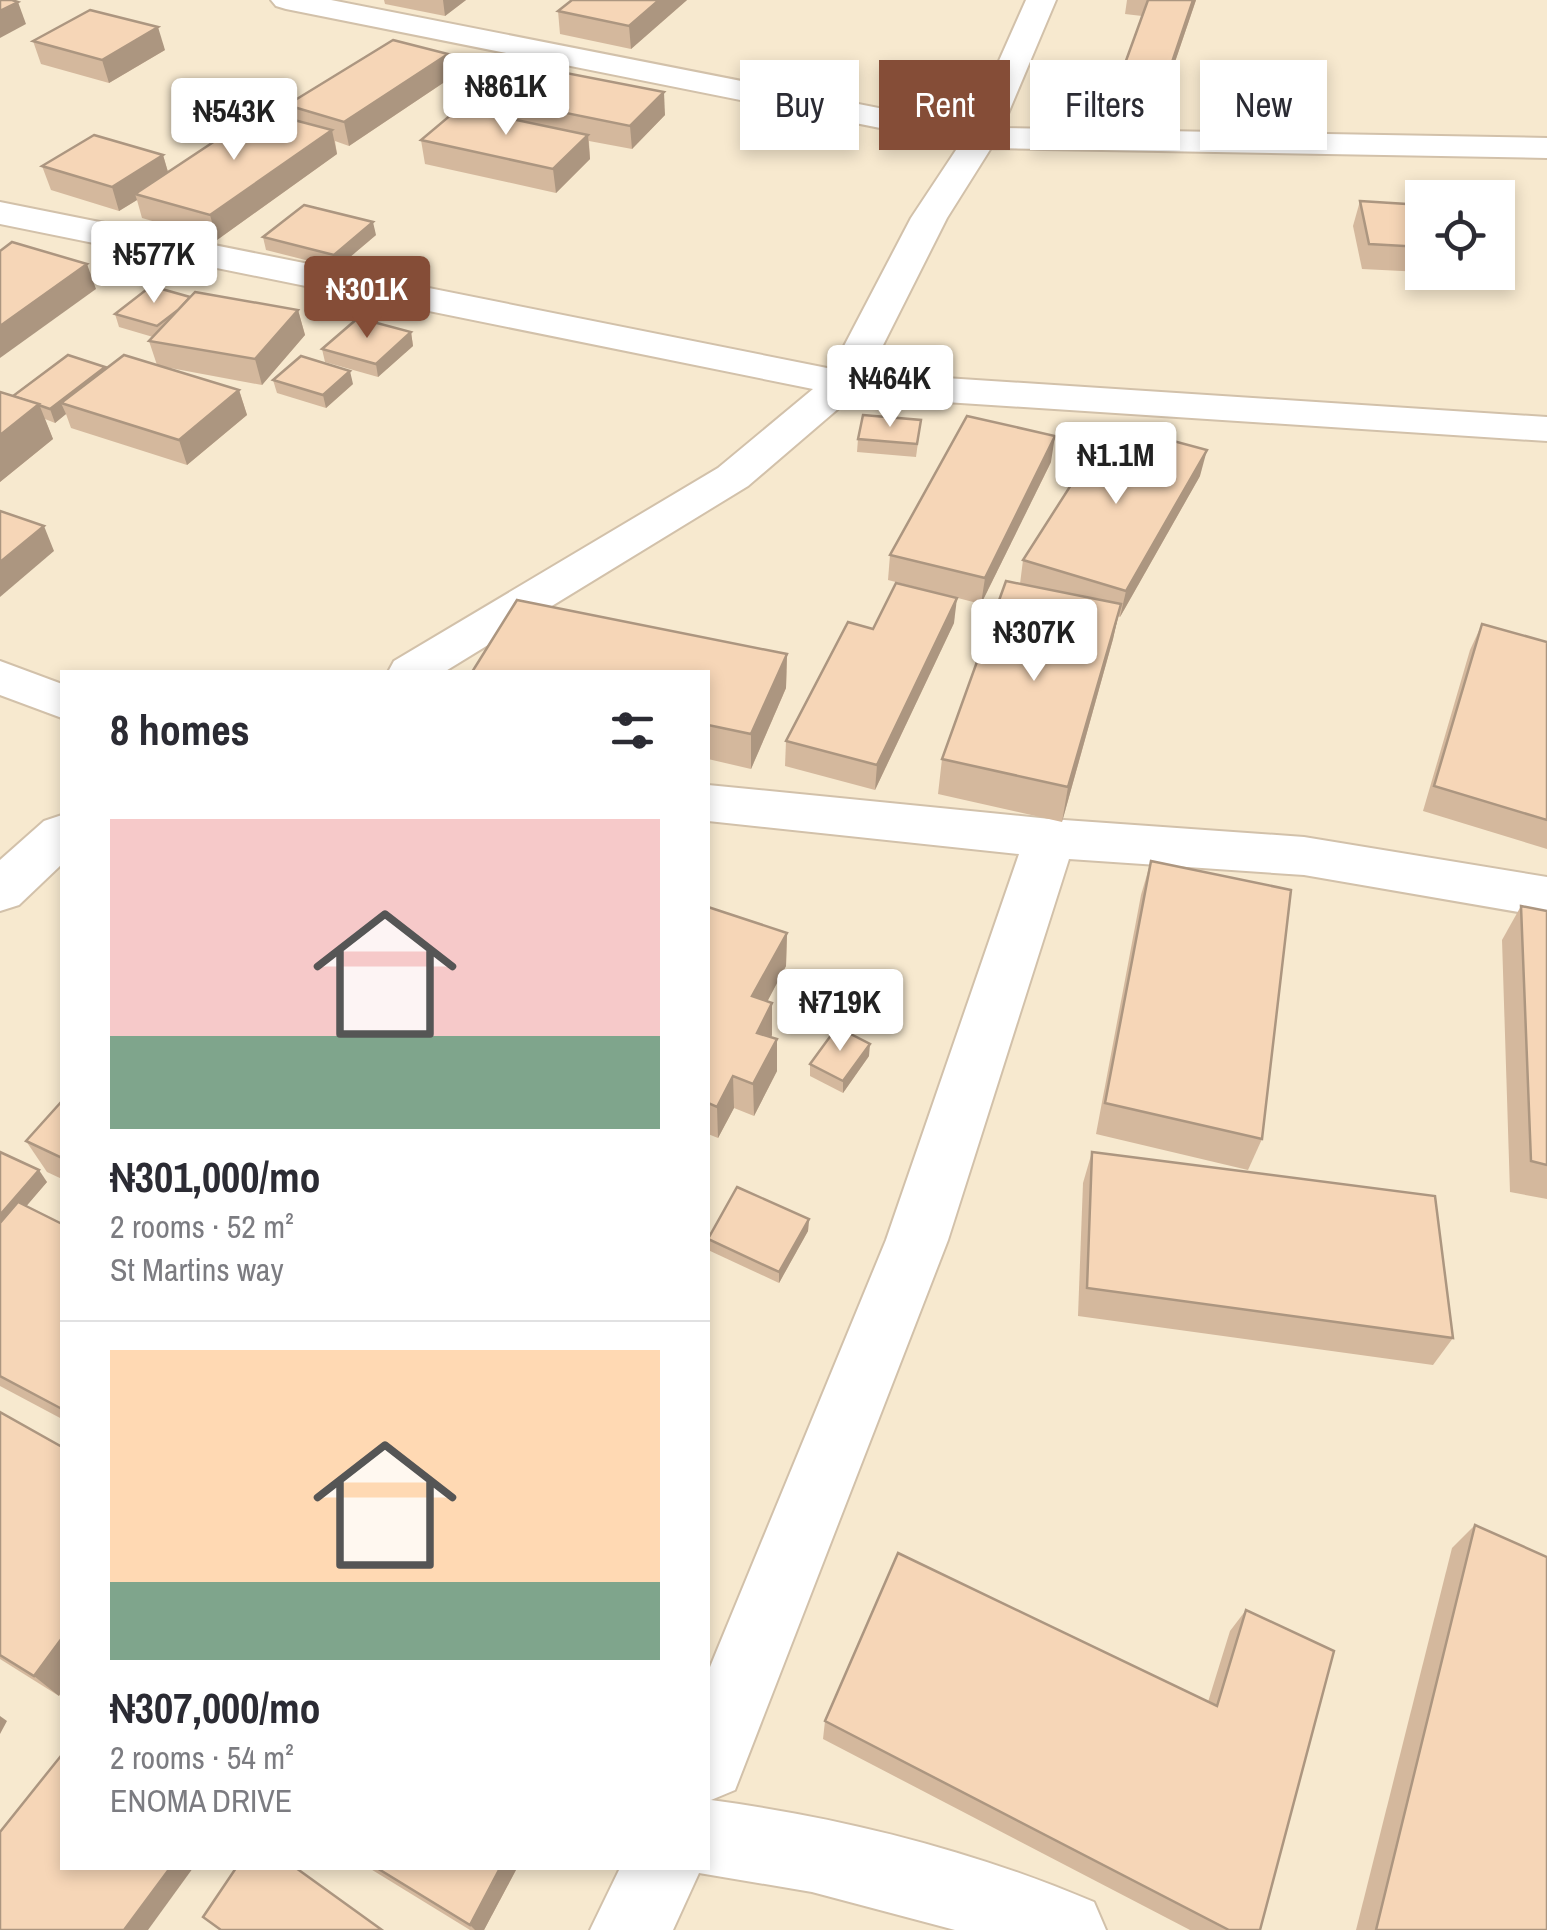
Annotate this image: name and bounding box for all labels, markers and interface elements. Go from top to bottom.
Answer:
pin: ₦861K [436,53,576,138]
chip: Buy [740,60,859,150]
chip: Rent [879,60,1010,150]
chip: Filters [1030,60,1180,150]
chip: New [1200,60,1327,150]
text: ₦861K [465,64,547,107]
pin: ₦543K [164,78,304,163]
text: ₦543K [193,89,275,132]
map controls [1405,180,1515,290]
button: locate [1405,180,1515,290]
pin: ₦577K [84,221,224,306]
text: ₦577K [113,232,195,275]
pin: ₦301K [297,256,437,341]
text: ₦301K [326,267,408,310]
pin: ₦464K [820,345,960,430]
text: ₦464K [849,356,931,399]
pin: ₦1.1M [1046,422,1186,507]
text: ₦1.1M [1077,433,1155,476]
pin: ₦307K [964,599,1104,684]
text: ₦307K [993,610,1075,653]
text: 8 homes [110,702,250,758]
icon: filters [605,703,660,758]
icon: home [295,884,475,1064]
pin: ₦719K [770,969,910,1054]
text: ₦719K [799,980,881,1023]
text: ₦301,000/mo [110,1149,321,1205]
text: 2 rooms · 52 m² [110,1205,294,1248]
text: St Martins way [110,1248,284,1291]
icon: home [295,1415,475,1595]
text: ₦307,000/mo [110,1680,321,1736]
text: 2 rooms · 54 m² [110,1736,294,1779]
text: ENOMA DRIVE [110,1779,292,1822]

